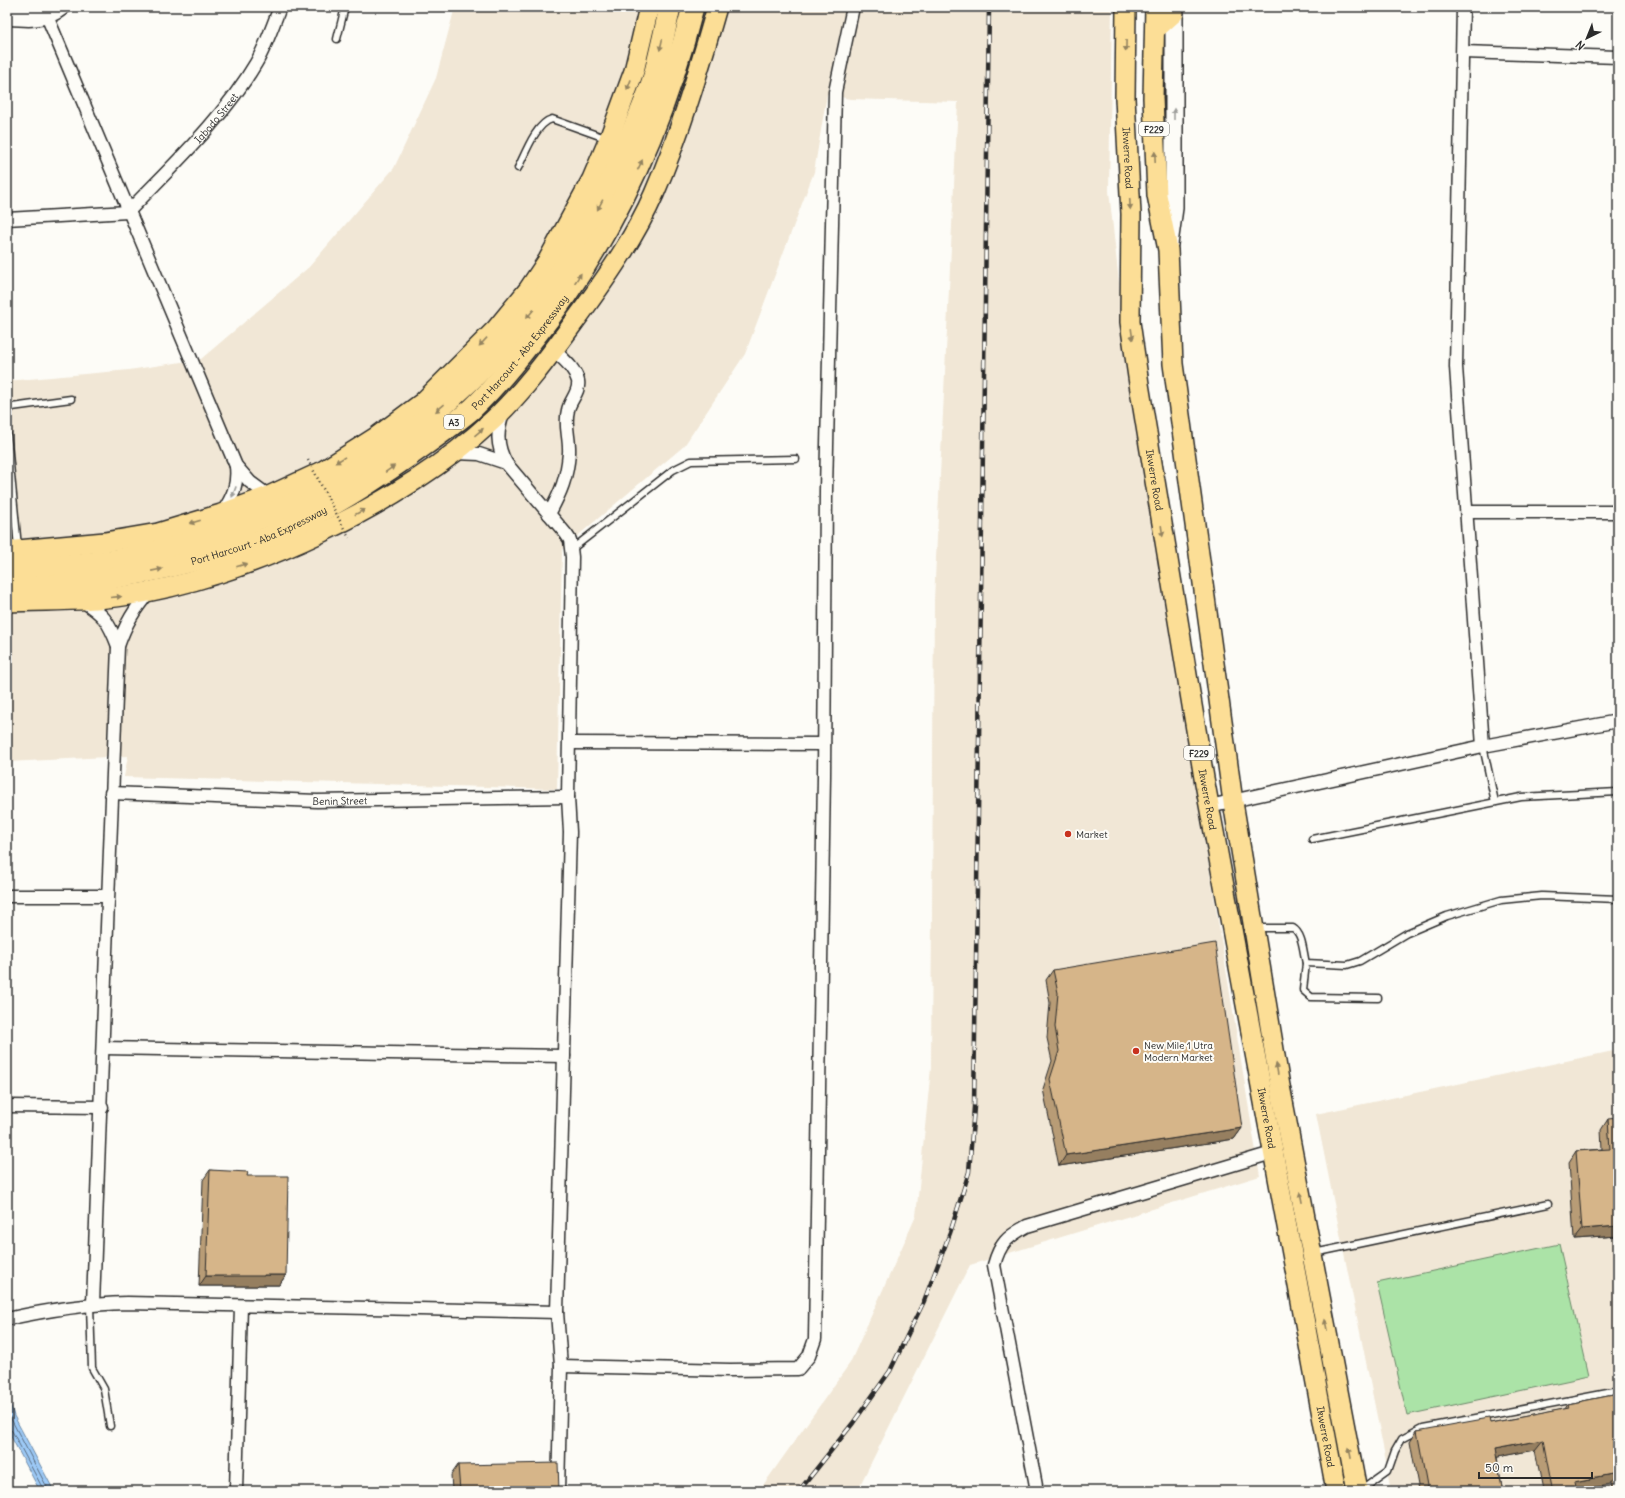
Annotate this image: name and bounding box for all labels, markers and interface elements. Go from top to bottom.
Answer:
north arrow [1567,18,1607,58]
text: N [1573,38,1588,53]
one-way arrow [658,39,664,51]
one-way arrow [1123,40,1129,53]
one-way arrow [625,80,631,92]
street label: Igbodo Street [191,90,241,146]
one-way arrow [1171,107,1177,120]
road number: F229 [1139,122,1169,136]
street label: Ikwerre Road [1120,127,1136,189]
one-way arrow [1152,151,1159,163]
one-way arrow [637,159,643,170]
one-way arrow [1127,198,1133,211]
one-way arrow [596,199,603,211]
one-way arrow [574,273,582,284]
street label: Port Harcourt - Aba Expressway [469,292,571,412]
one-way arrow [525,309,534,320]
one-way arrow [1129,328,1135,340]
one-way arrow [479,338,488,347]
one-way arrow [435,404,446,413]
road number: A3 [444,415,464,429]
one-way arrow [474,427,485,436]
street label: Ikwerre Road [1143,448,1166,512]
one-way arrow [334,456,345,463]
one-way arrow [385,465,395,473]
one-way arrow [230,486,236,498]
street label: Port Harcourt - Aba Expressway [189,503,329,568]
one-way arrow [354,508,366,515]
one-way arrow [189,519,201,525]
one-way arrow [1159,525,1165,538]
one-way arrow [236,561,248,567]
one-way arrow [151,567,163,573]
one-way arrow [110,593,122,600]
road number: F229 [1184,746,1214,760]
street label: Ikwerre Road [1196,768,1220,831]
street label: Benin Street [312,794,368,808]
place label: Market [1076,828,1108,841]
marker: Market [1063,829,1073,839]
place label: New Mile 1 Utra Modern Market [1144,1039,1213,1064]
marker: New Mile 1 Utra Modern Market [1131,1046,1141,1056]
one-way arrow [1274,1063,1280,1076]
street label: Ikwerre Road [1255,1086,1279,1150]
one-way arrow [1298,1191,1304,1203]
one-way arrow [1322,1319,1328,1331]
street label: Ikwerre Road [1314,1405,1338,1468]
one-way arrow [1347,1447,1353,1459]
scale bar [1479,1454,1592,1480]
text: 50 m [1485,1460,1514,1475]

